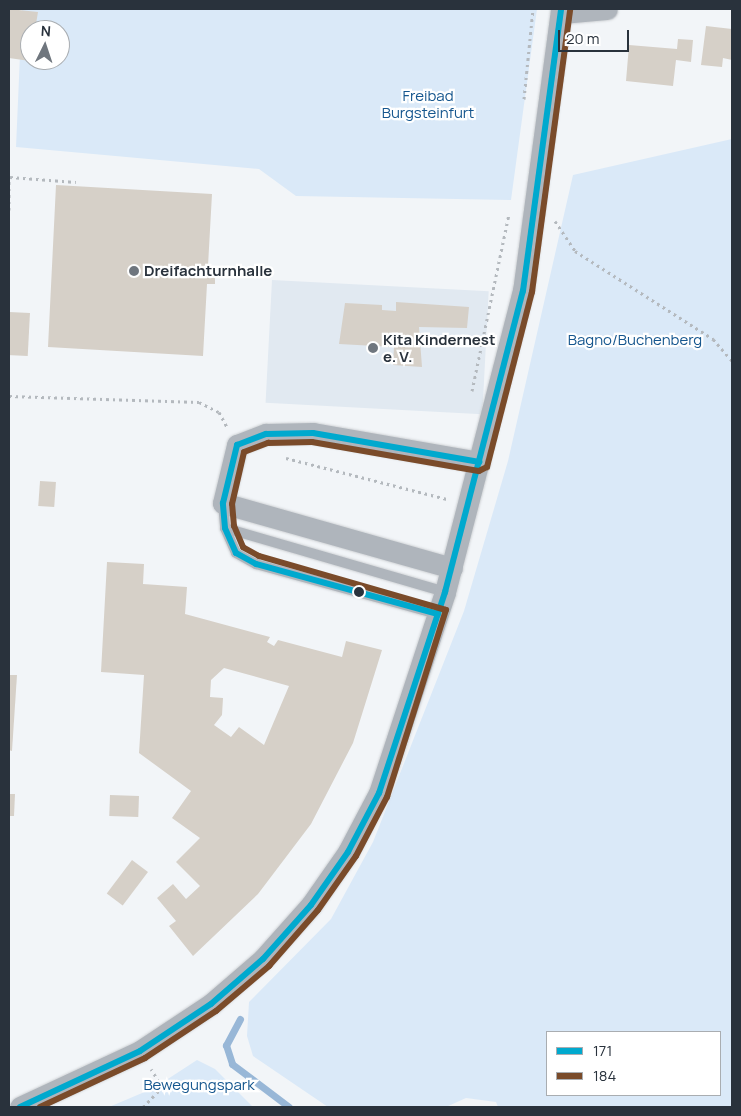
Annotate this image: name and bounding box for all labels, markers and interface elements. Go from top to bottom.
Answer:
north arrow [20,20,70,70]
scale bar [561,20,632,52]
text: N [40,21,52,40]
text: 20 m [566,28,599,49]
park label: Freibad Burgsteinfurt [382,86,474,121]
place label: Dreifachturnhalle [144,262,272,280]
marker: Dreifachturnhalle [128,265,140,277]
place label: Kita Kindernest e. V. [383,330,495,365]
park label: Bagno/Buchenberg [568,331,702,349]
marker: Kita Kindernest e. V. [367,342,379,354]
unlabelled marker [354,587,364,597]
legend [546,1031,721,1096]
text: 171 [593,1040,612,1061]
text: 184 [593,1065,616,1086]
park label: Bewegungspark [143,1076,255,1094]

